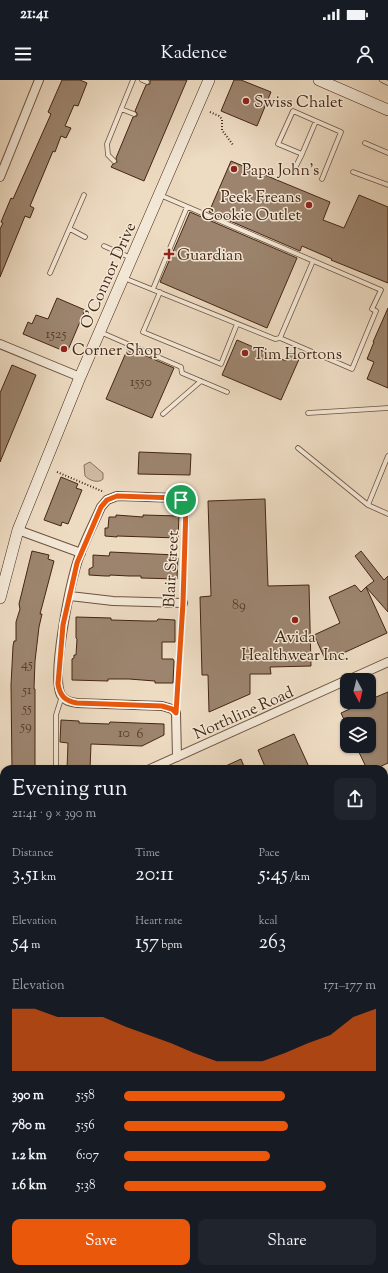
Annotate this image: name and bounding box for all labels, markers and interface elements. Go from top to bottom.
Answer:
text: 21:41 [20,4,49,25]
text: Kadence [161,41,227,67]
icon: menu [12,43,34,65]
icon: person [354,43,376,65]
place label: Swiss Chalet [254,92,343,115]
marker: Swiss Chalet [241,96,251,106]
place label: Papa John's [242,160,319,183]
marker: Papa John's [229,164,239,174]
place label: Peek Freans Cookie Outlet [202,187,302,228]
marker: Peek Freans Cookie Outlet [304,200,314,210]
street label: O'Connor Drive [75,219,143,333]
place label: Guardian [177,245,243,268]
marker: Guardian [164,249,174,259]
house number: 1525 [46,325,67,345]
place label: Corner Shop [72,340,162,363]
marker: Corner Shop [59,344,69,354]
place label: Tim Hortons [253,344,342,367]
marker: Tim Hortons [240,348,250,358]
house number: 1550 [130,373,152,393]
pin [164,483,198,517]
icon: arrive [170,489,192,511]
street label: Blair Street [159,530,186,608]
house number: 89 [232,596,246,616]
marker: Avida Healthwear Inc. [290,615,300,625]
place label: Avida Healthwear Inc. [241,627,349,668]
house number: 45 [21,655,33,675]
north arrow [340,673,376,709]
map controls [340,673,376,753]
house number: 51 [21,681,32,701]
street label: Northline Road [190,682,298,747]
house number: 55 [21,699,32,719]
house number: 59 [19,717,32,737]
button: layers [340,717,376,753]
house number: 10 [118,724,130,744]
house number: 6 [137,725,144,745]
text: Evening run [12,774,128,806]
button: share [334,778,376,820]
text: 21:41 · 9 × 390 m [12,805,96,823]
text: Distance [12,845,53,861]
text: Time [135,845,160,861]
text: Pace [259,845,280,861]
text: 3.51 [12,861,39,890]
text: 20:11 [135,861,174,890]
text: 5:45 [259,861,288,890]
text: km [39,869,56,885]
text: /km [288,869,310,885]
text: Elevation [12,913,57,929]
text: Heart rate [135,913,182,929]
text: kcal [259,913,278,929]
text: 54 [12,929,29,958]
text: 157 [135,929,159,958]
text: 263 [259,929,286,958]
text: m [29,937,40,953]
text: bpm [159,937,182,953]
text: Elevation [12,977,65,995]
text: 171–177 m [323,977,376,995]
text: 390 m [12,1087,44,1105]
text: 5:58 [76,1087,95,1105]
text: 780 m [12,1117,45,1135]
text: 5:56 [76,1117,95,1135]
text: 1.2 km [12,1147,46,1165]
text: 6:07 [76,1147,99,1165]
text: 1.6 km [12,1177,47,1195]
text: 5:38 [76,1177,96,1195]
button: Save [12,1219,190,1265]
button: Share [198,1219,376,1265]

